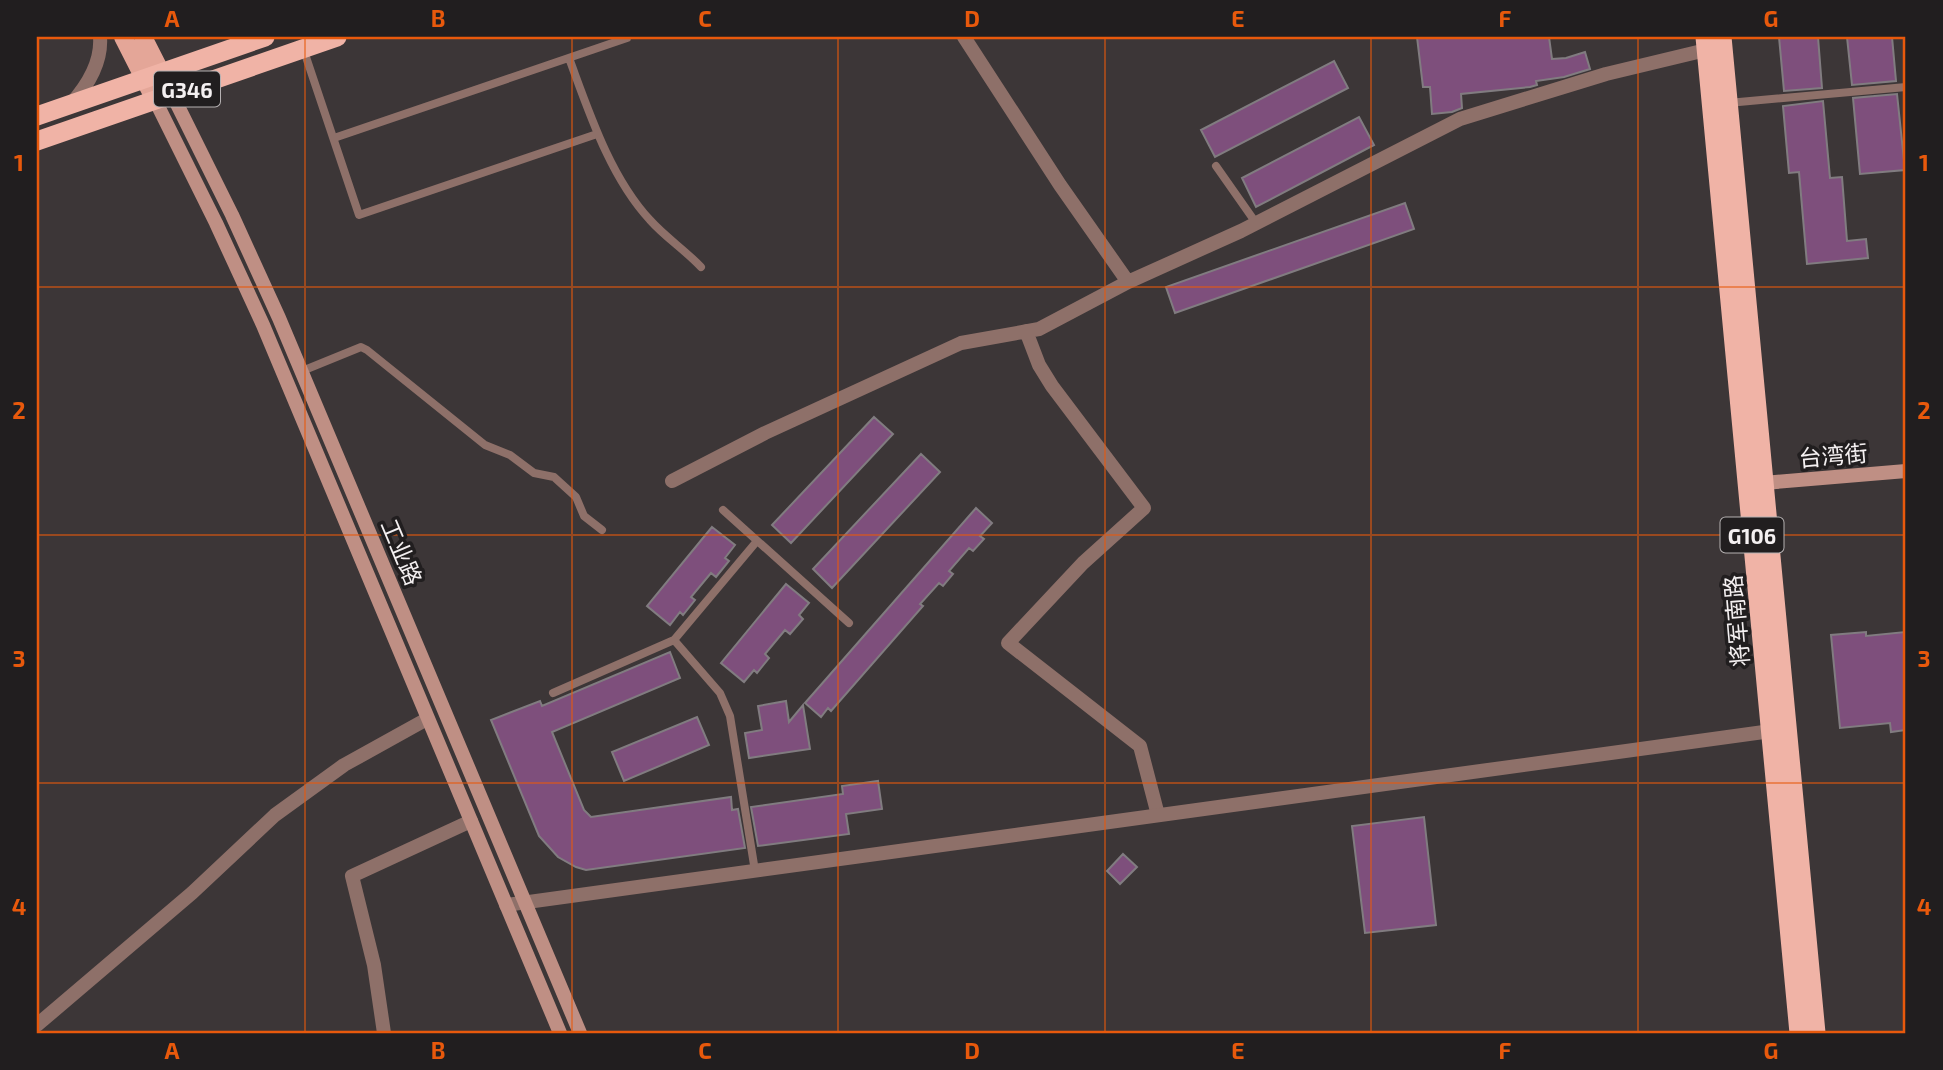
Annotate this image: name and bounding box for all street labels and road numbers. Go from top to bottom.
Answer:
road number: G346 [154,72,220,106]
street label: 台湾街 [1797,438,1869,472]
street label: 工业路 [376,515,428,589]
road number: G106 [1720,518,1784,552]
street label: 将军南路 [1718,574,1754,668]

